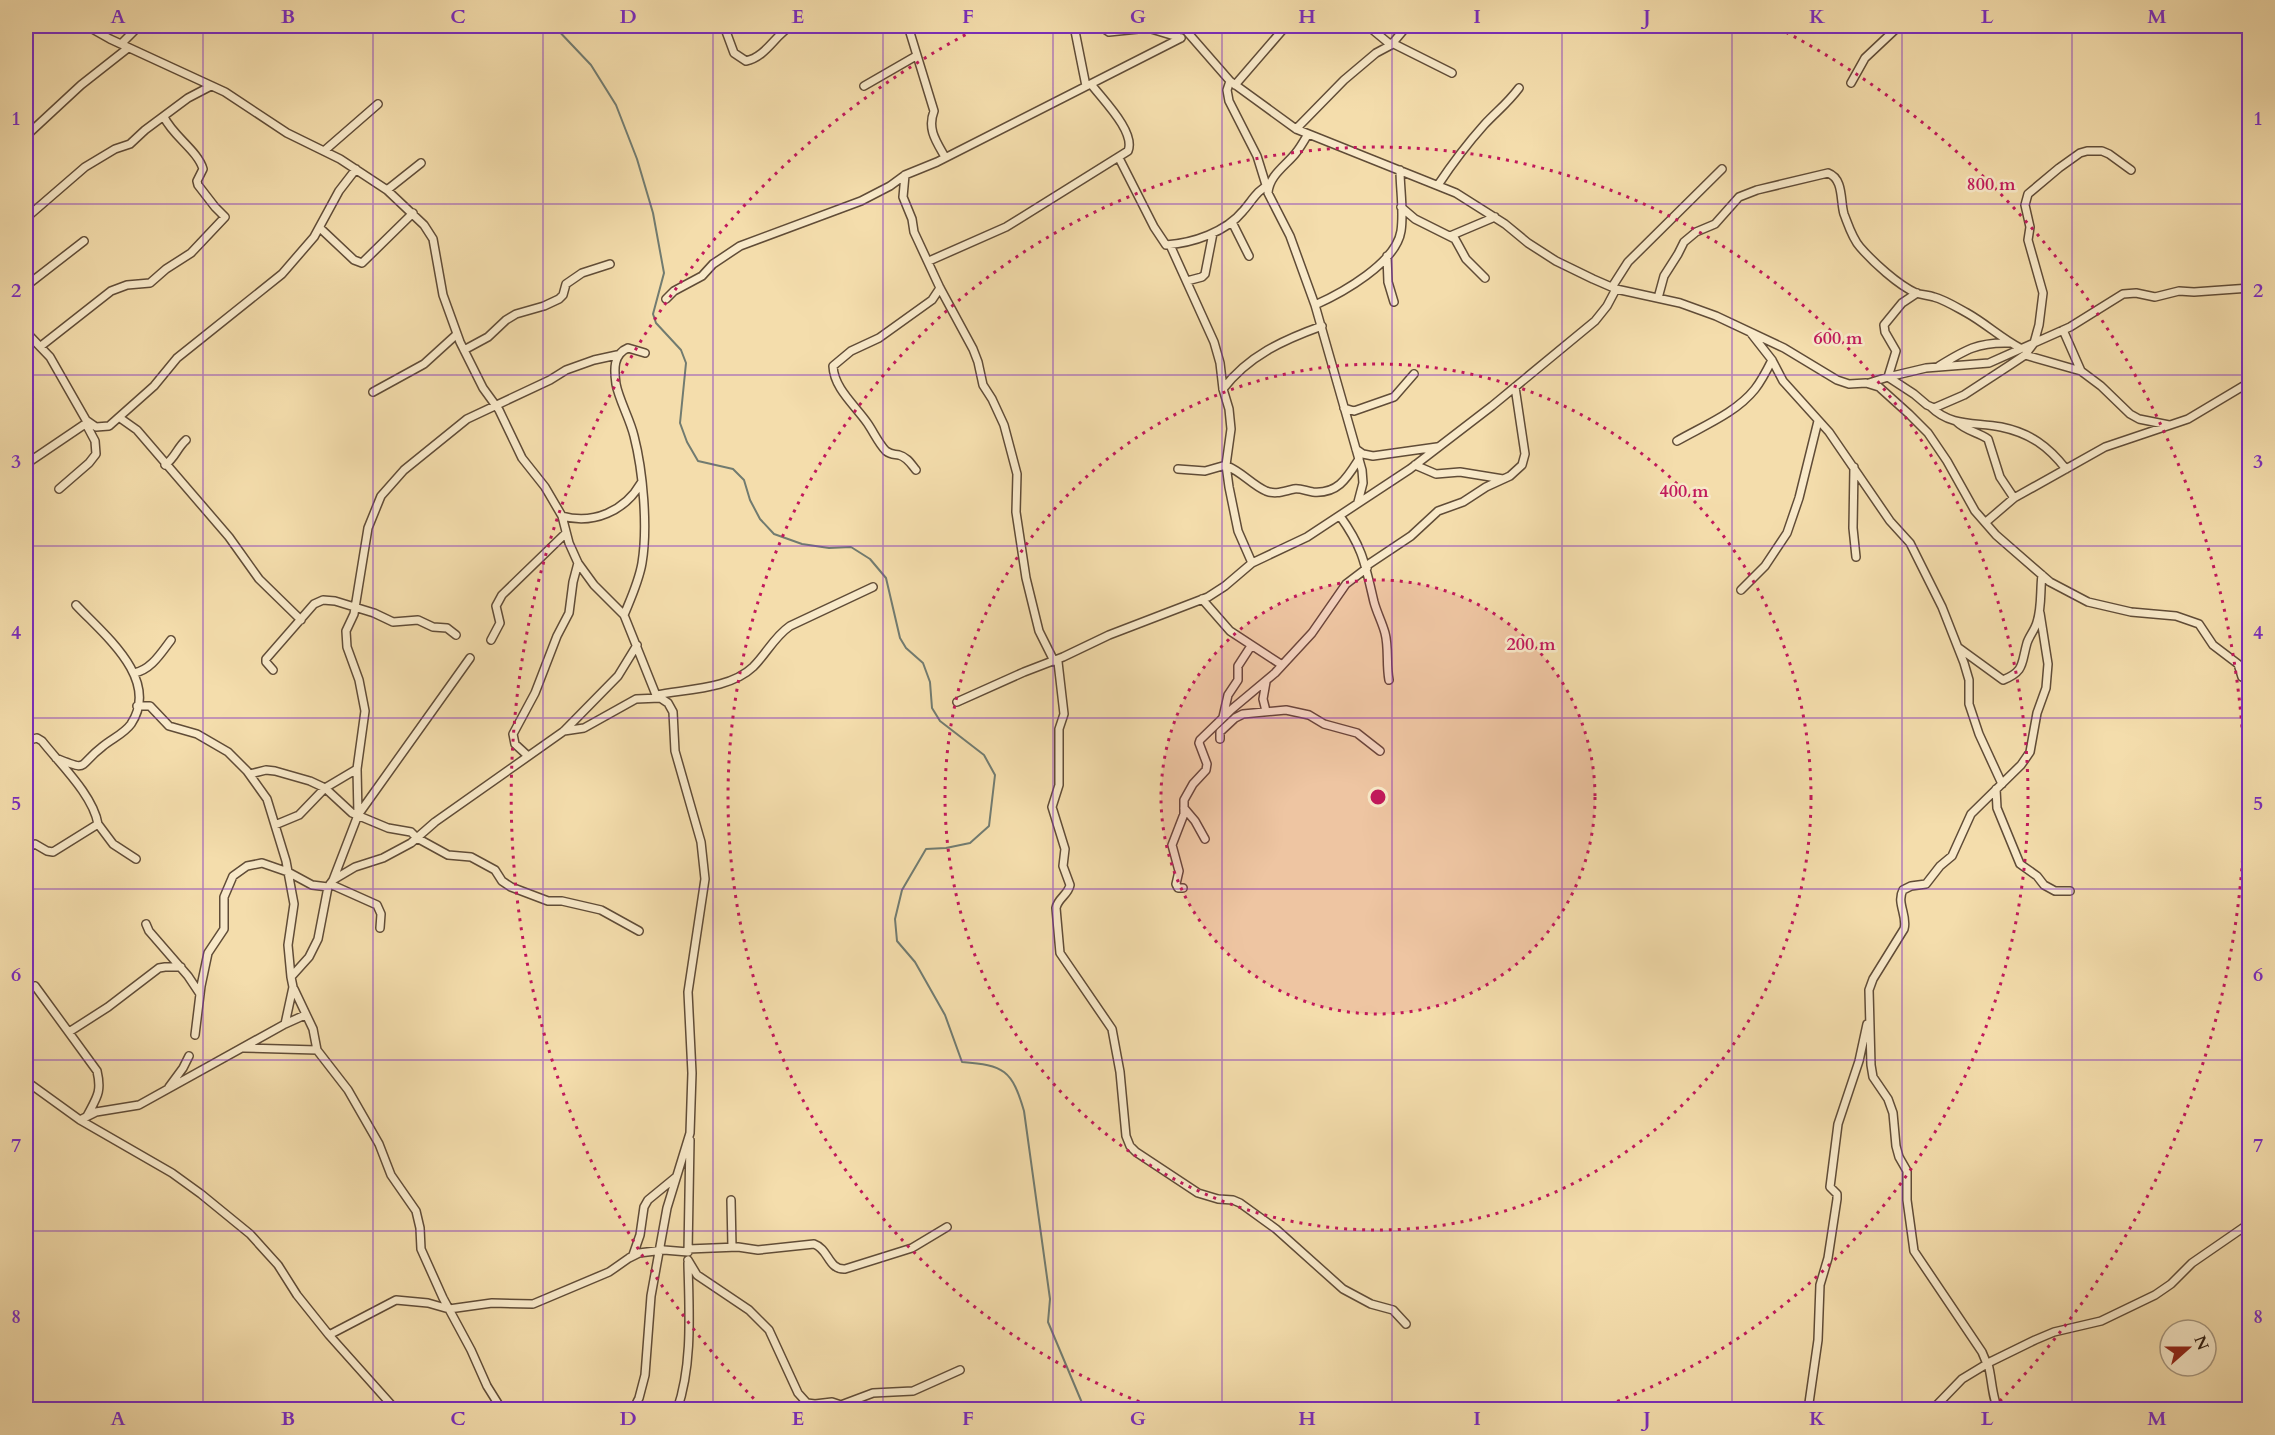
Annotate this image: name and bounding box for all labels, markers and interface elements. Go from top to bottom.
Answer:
text: A [110,3,126,30]
text: B [281,3,295,30]
text: C [450,3,466,30]
text: D [619,3,637,30]
text: E [792,3,804,30]
text: F [962,3,974,30]
text: G [1130,3,1146,30]
text: H [1298,3,1316,30]
text: I [1473,3,1481,30]
text: J [1640,3,1651,30]
text: K [1809,3,1826,30]
text: L [1981,3,1994,30]
text: M [2147,3,2167,30]
text: 1 [11,105,21,132]
text: 1 [2253,105,2263,132]
text: 800 m [1966,172,2016,197]
text: 2 [11,277,21,304]
text: 2 [2253,277,2263,304]
text: 600 m [1813,326,1863,351]
text: 3 [11,448,21,475]
text: 3 [2253,448,2263,475]
text: 400 m [1659,479,1709,504]
text: 4 [11,619,21,646]
text: 4 [2253,619,2263,646]
text: 200 m [1506,632,1556,657]
centre of rings [1368,787,1388,807]
text: 5 [11,790,21,817]
text: 5 [2253,790,2263,817]
text: 6 [11,961,21,988]
text: 6 [2253,961,2263,988]
text: 7 [11,1132,21,1159]
text: 7 [2253,1132,2263,1159]
text: 8 [11,1303,21,1330]
text: 8 [2253,1303,2263,1330]
north arrow [2158,1318,2218,1378]
text: N [2188,1333,2214,1354]
text: A [110,1405,126,1432]
text: B [281,1405,295,1432]
text: C [450,1405,466,1432]
text: D [619,1405,637,1432]
text: E [792,1405,804,1432]
text: F [962,1405,974,1432]
text: G [1130,1405,1146,1432]
text: H [1298,1405,1316,1432]
text: I [1473,1405,1481,1432]
text: J [1640,1405,1651,1432]
text: K [1809,1405,1826,1432]
text: L [1981,1405,1994,1432]
text: M [2147,1405,2167,1432]

